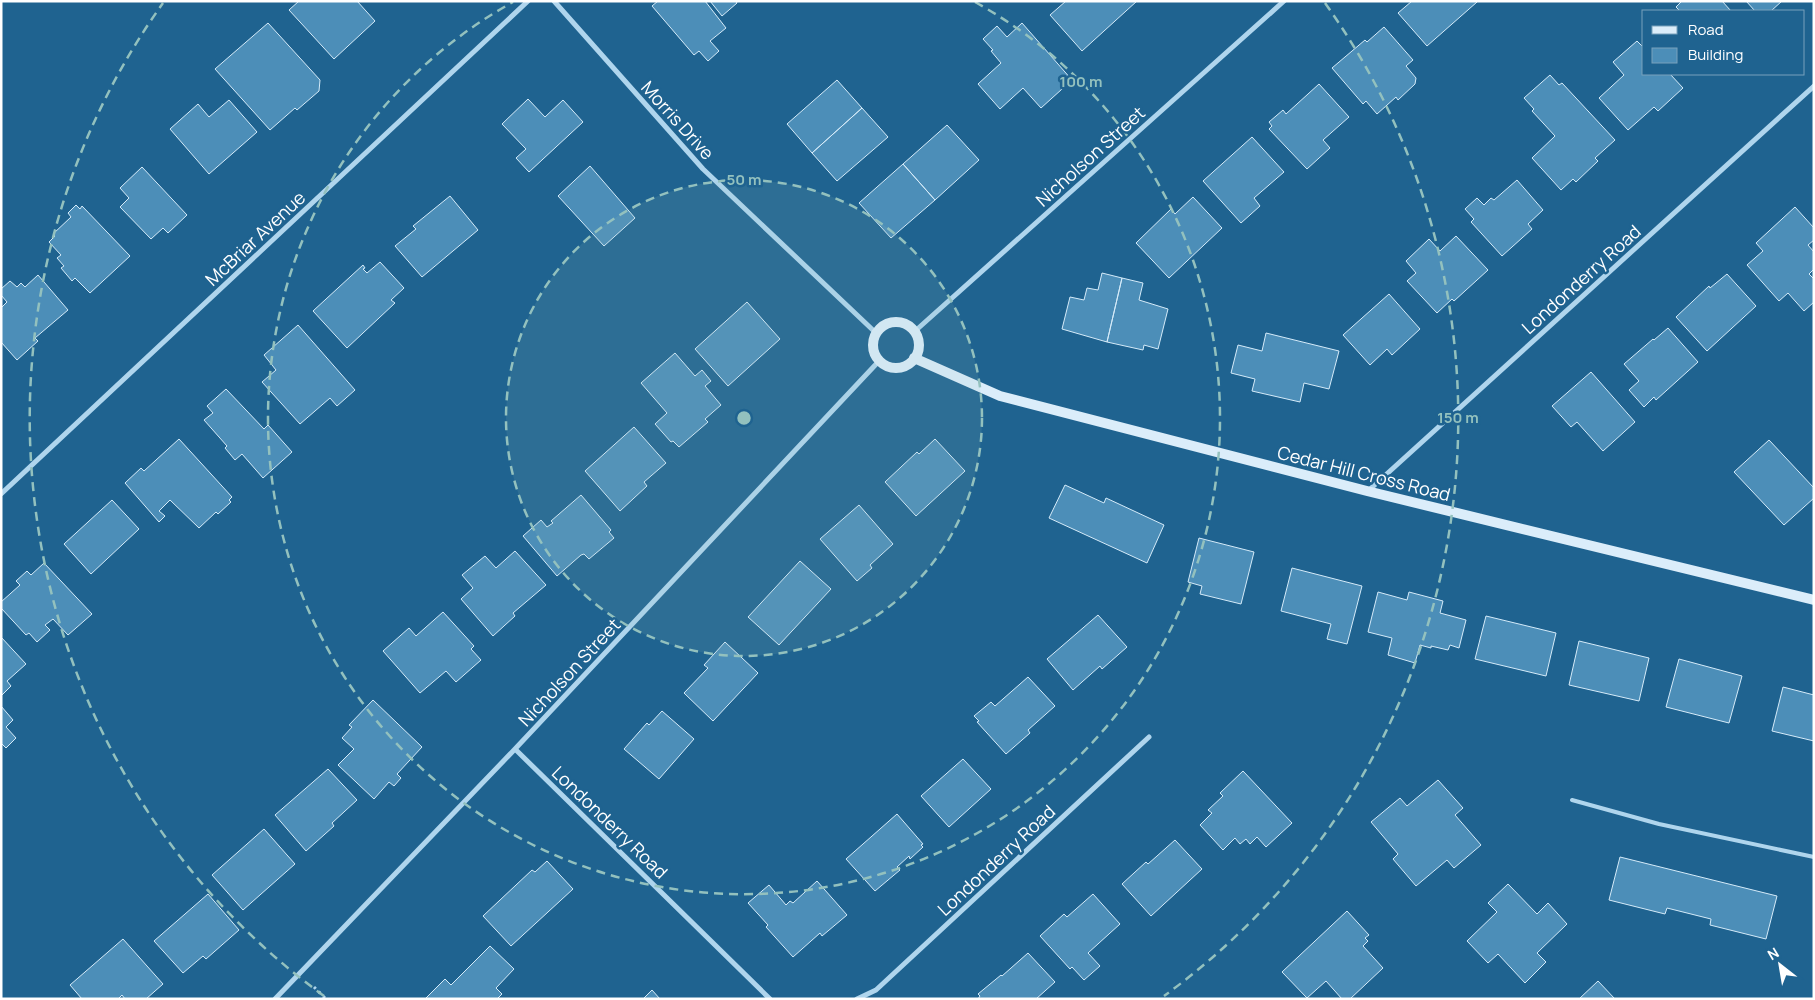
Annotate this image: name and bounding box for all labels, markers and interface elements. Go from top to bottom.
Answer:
legend [1642,10,1805,75]
text: Road [1688,19,1724,40]
text: Building [1688,44,1743,65]
text: 100 m [1060,71,1102,92]
street label: Morris Drive [636,76,720,164]
street label: Nicholson Street [1030,100,1150,212]
text: 50 m [726,169,762,190]
street label: McBriar Avenue [200,185,310,291]
street label: Londonderry Road [1516,219,1646,339]
text: 150 m [1437,407,1479,428]
centre of rings [735,409,753,427]
street label: Cedar Hill Cross Road [1275,440,1453,506]
street label: Nicholson Street [513,613,625,731]
street label: Londonderry Road [547,760,673,884]
street label: Londonderry Road [932,799,1060,921]
north arrow [1755,940,1805,990]
text: N [1764,943,1782,964]

